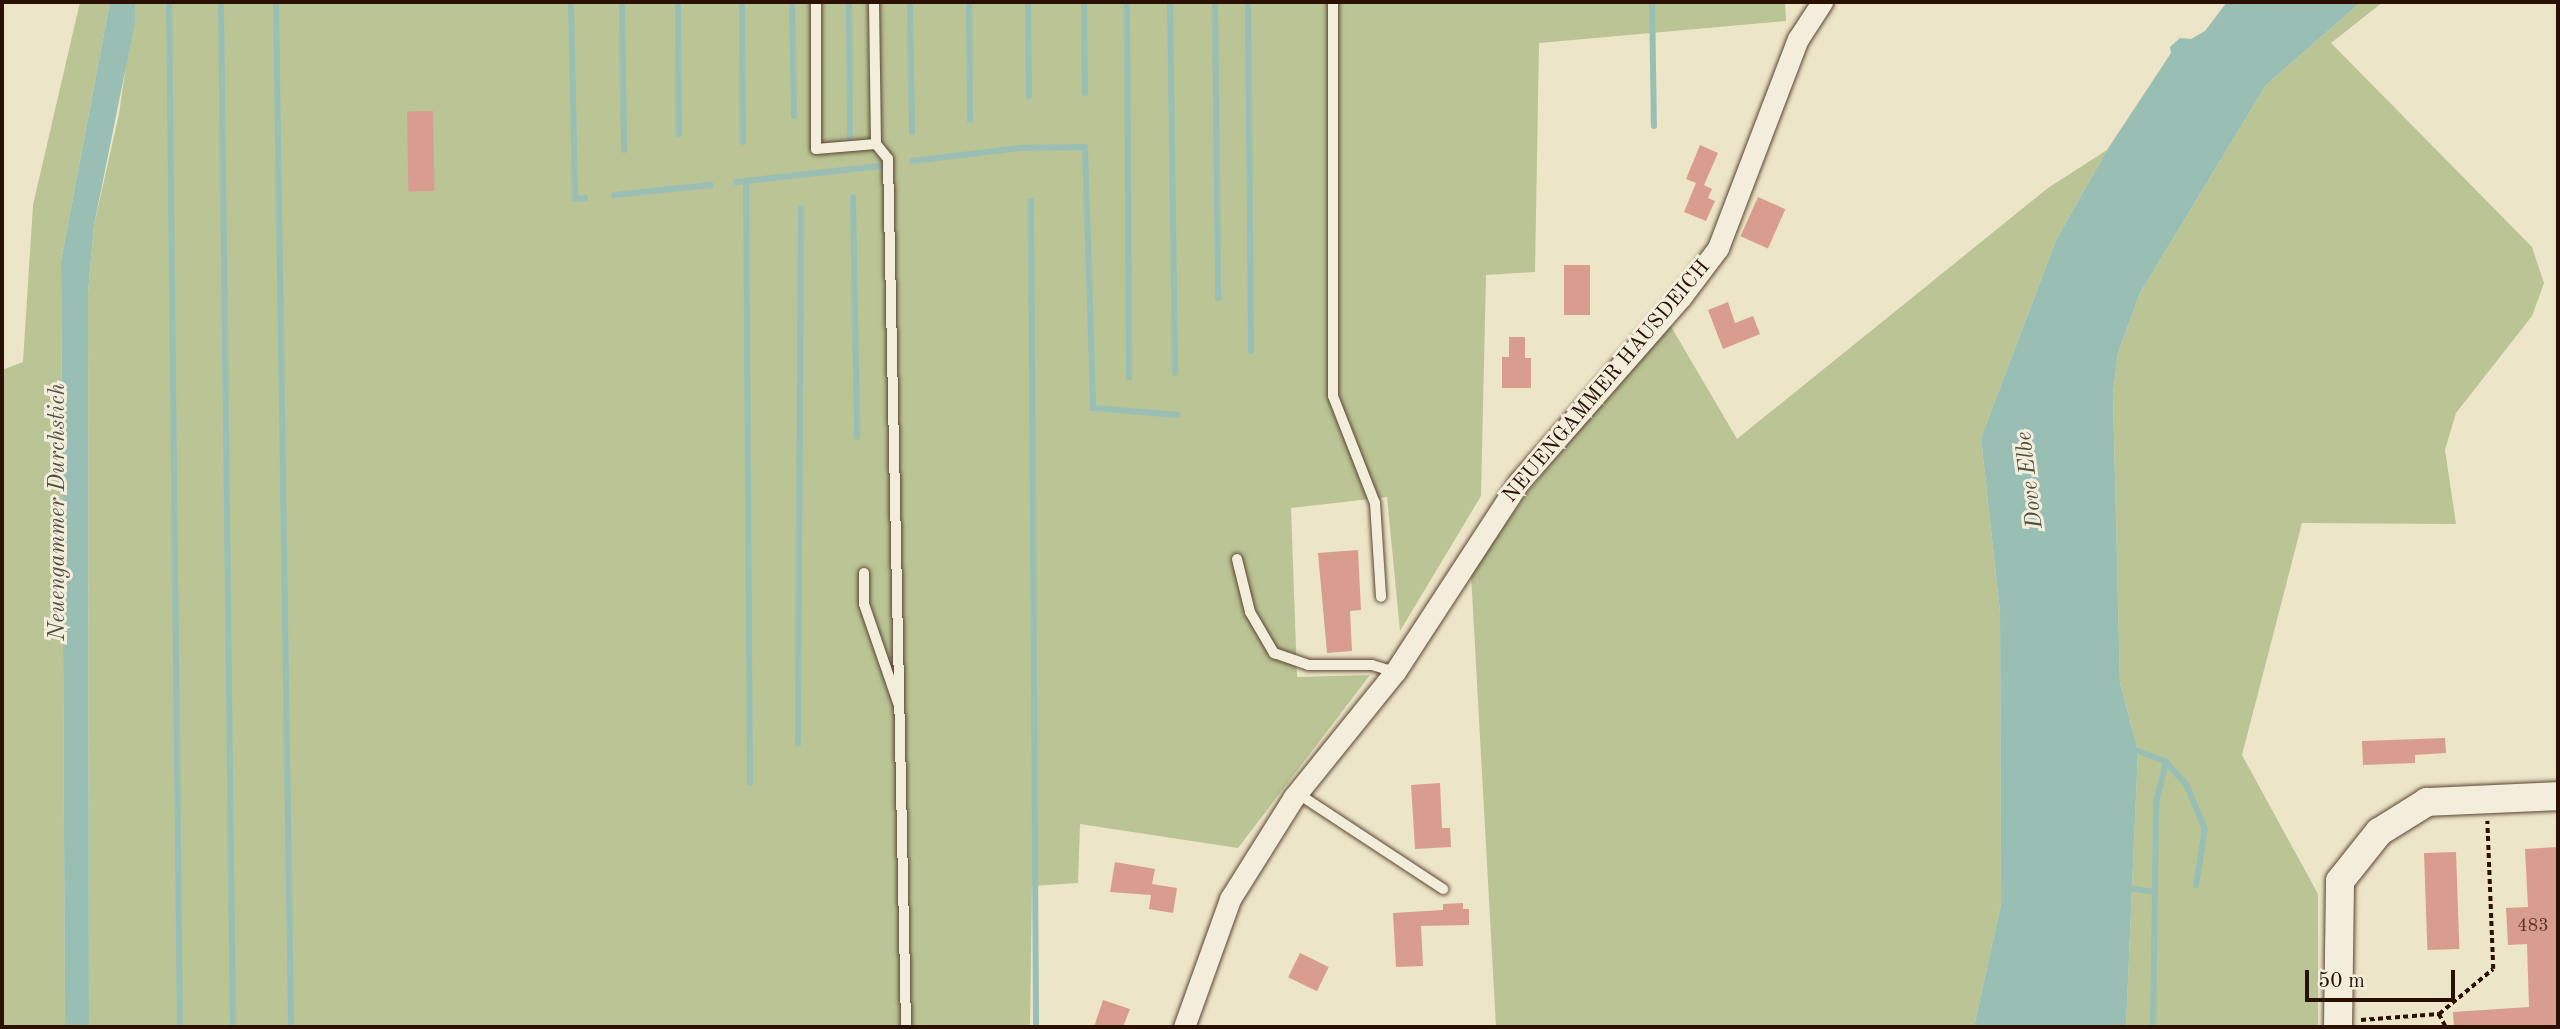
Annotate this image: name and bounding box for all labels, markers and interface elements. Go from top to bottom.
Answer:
street label: NEUENGAMMER HAUSDEICH [1498,256,1716,508]
water label: Neuengammer Durchstich [44,383,72,641]
water label: Dove Elbe [2010,430,2050,530]
house number: 483 [2517,915,2549,937]
scale bar [2308,956,2458,1000]
text: 50 m [2318,971,2365,992]

